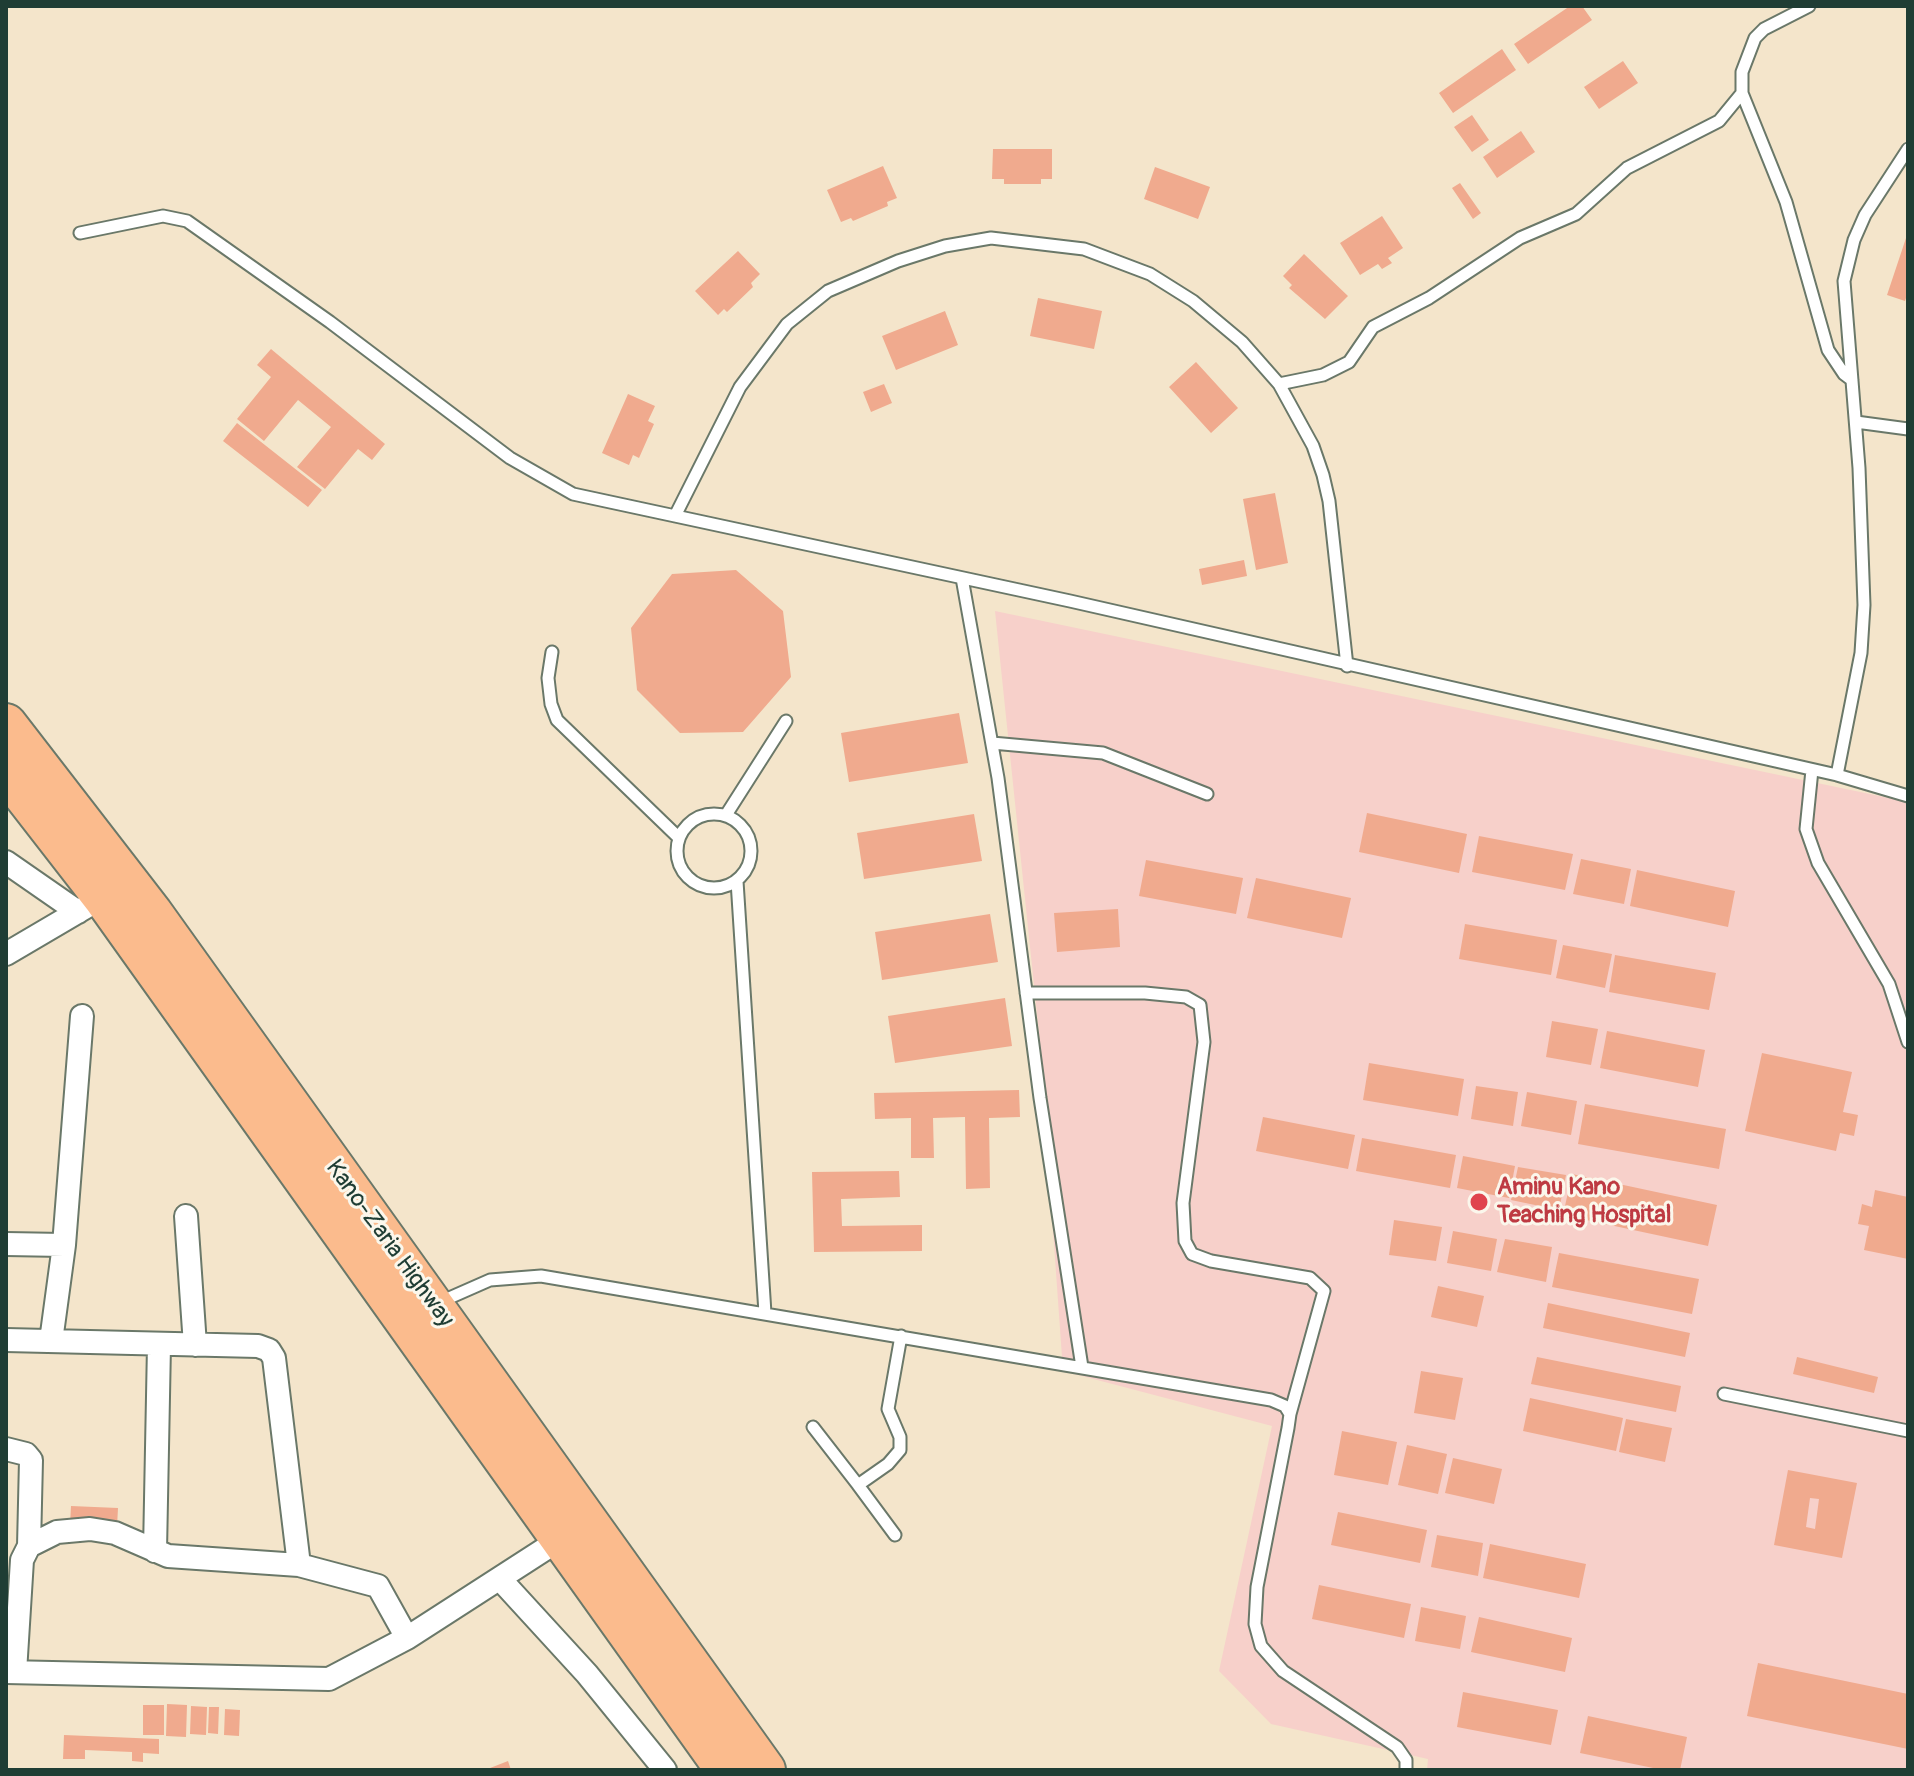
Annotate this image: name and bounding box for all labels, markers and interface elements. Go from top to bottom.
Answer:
street label: Kano-Zaria Highway [319,1155,459,1333]
place label: Aminu Kano Teaching Hospital [1497,1174,1671,1230]
marker: Aminu Kano Teaching Hospital [1468,1191,1490,1213]

